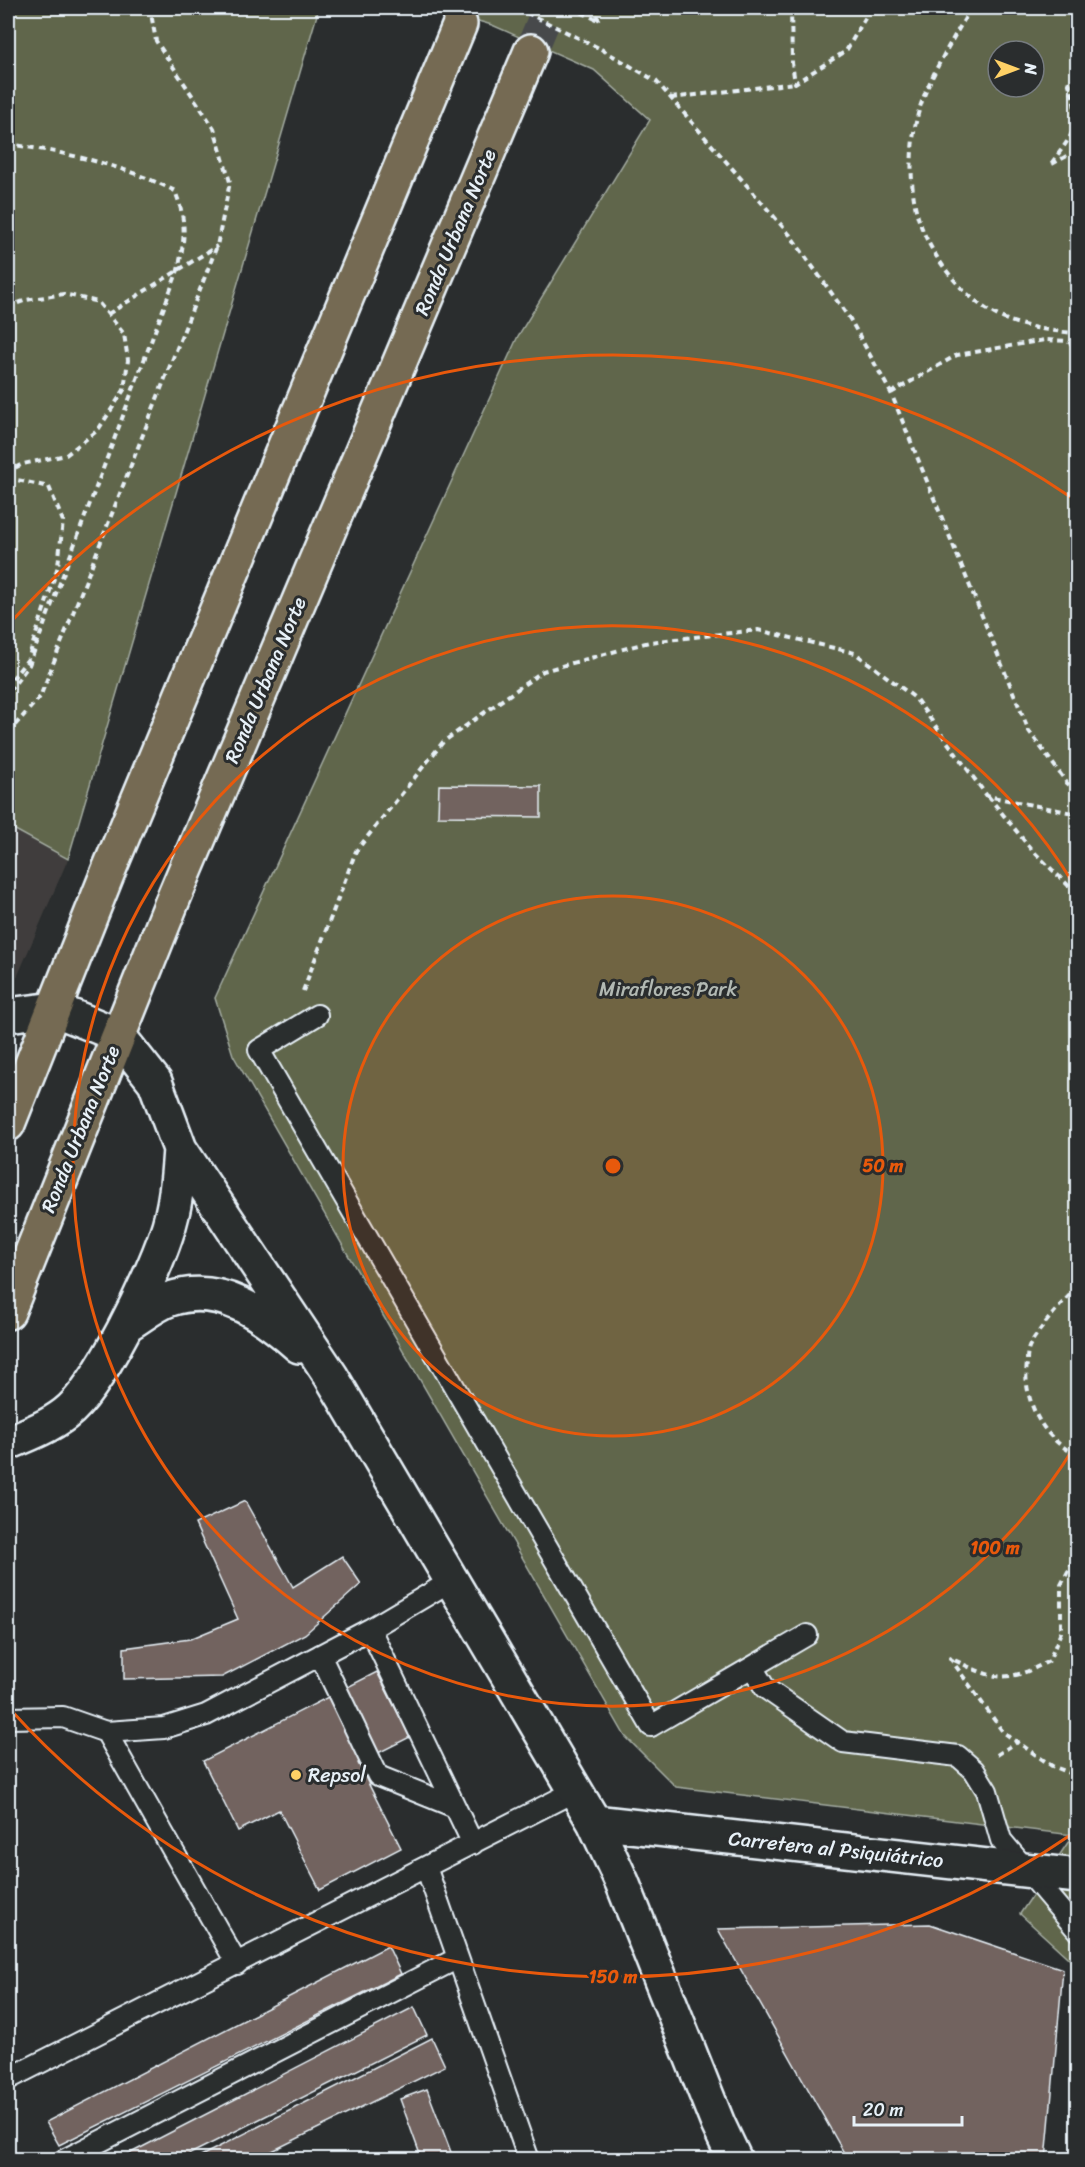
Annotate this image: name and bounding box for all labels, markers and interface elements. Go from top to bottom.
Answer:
north arrow [986,39,1046,99]
text: N [1016,62,1045,75]
street label: Ronda Urbana Norte [405,143,506,321]
street label: Ronda Urbana Norte [215,591,316,769]
park label: Miraflores Park [599,972,737,1007]
street label: Ronda Urbana Norte [31,1040,130,1218]
text: 50 m [863,1150,904,1182]
centre of rings [603,1156,623,1176]
text: 100 m [971,1532,1020,1564]
place label: Repsol [308,1758,366,1793]
marker: Repsol [289,1768,303,1782]
street label: Carretera al Psiquiátrico [727,1821,945,1878]
text: 150 m [589,1961,637,1993]
scale bar [854,2089,962,2127]
text: 20 m [863,2094,903,2126]

